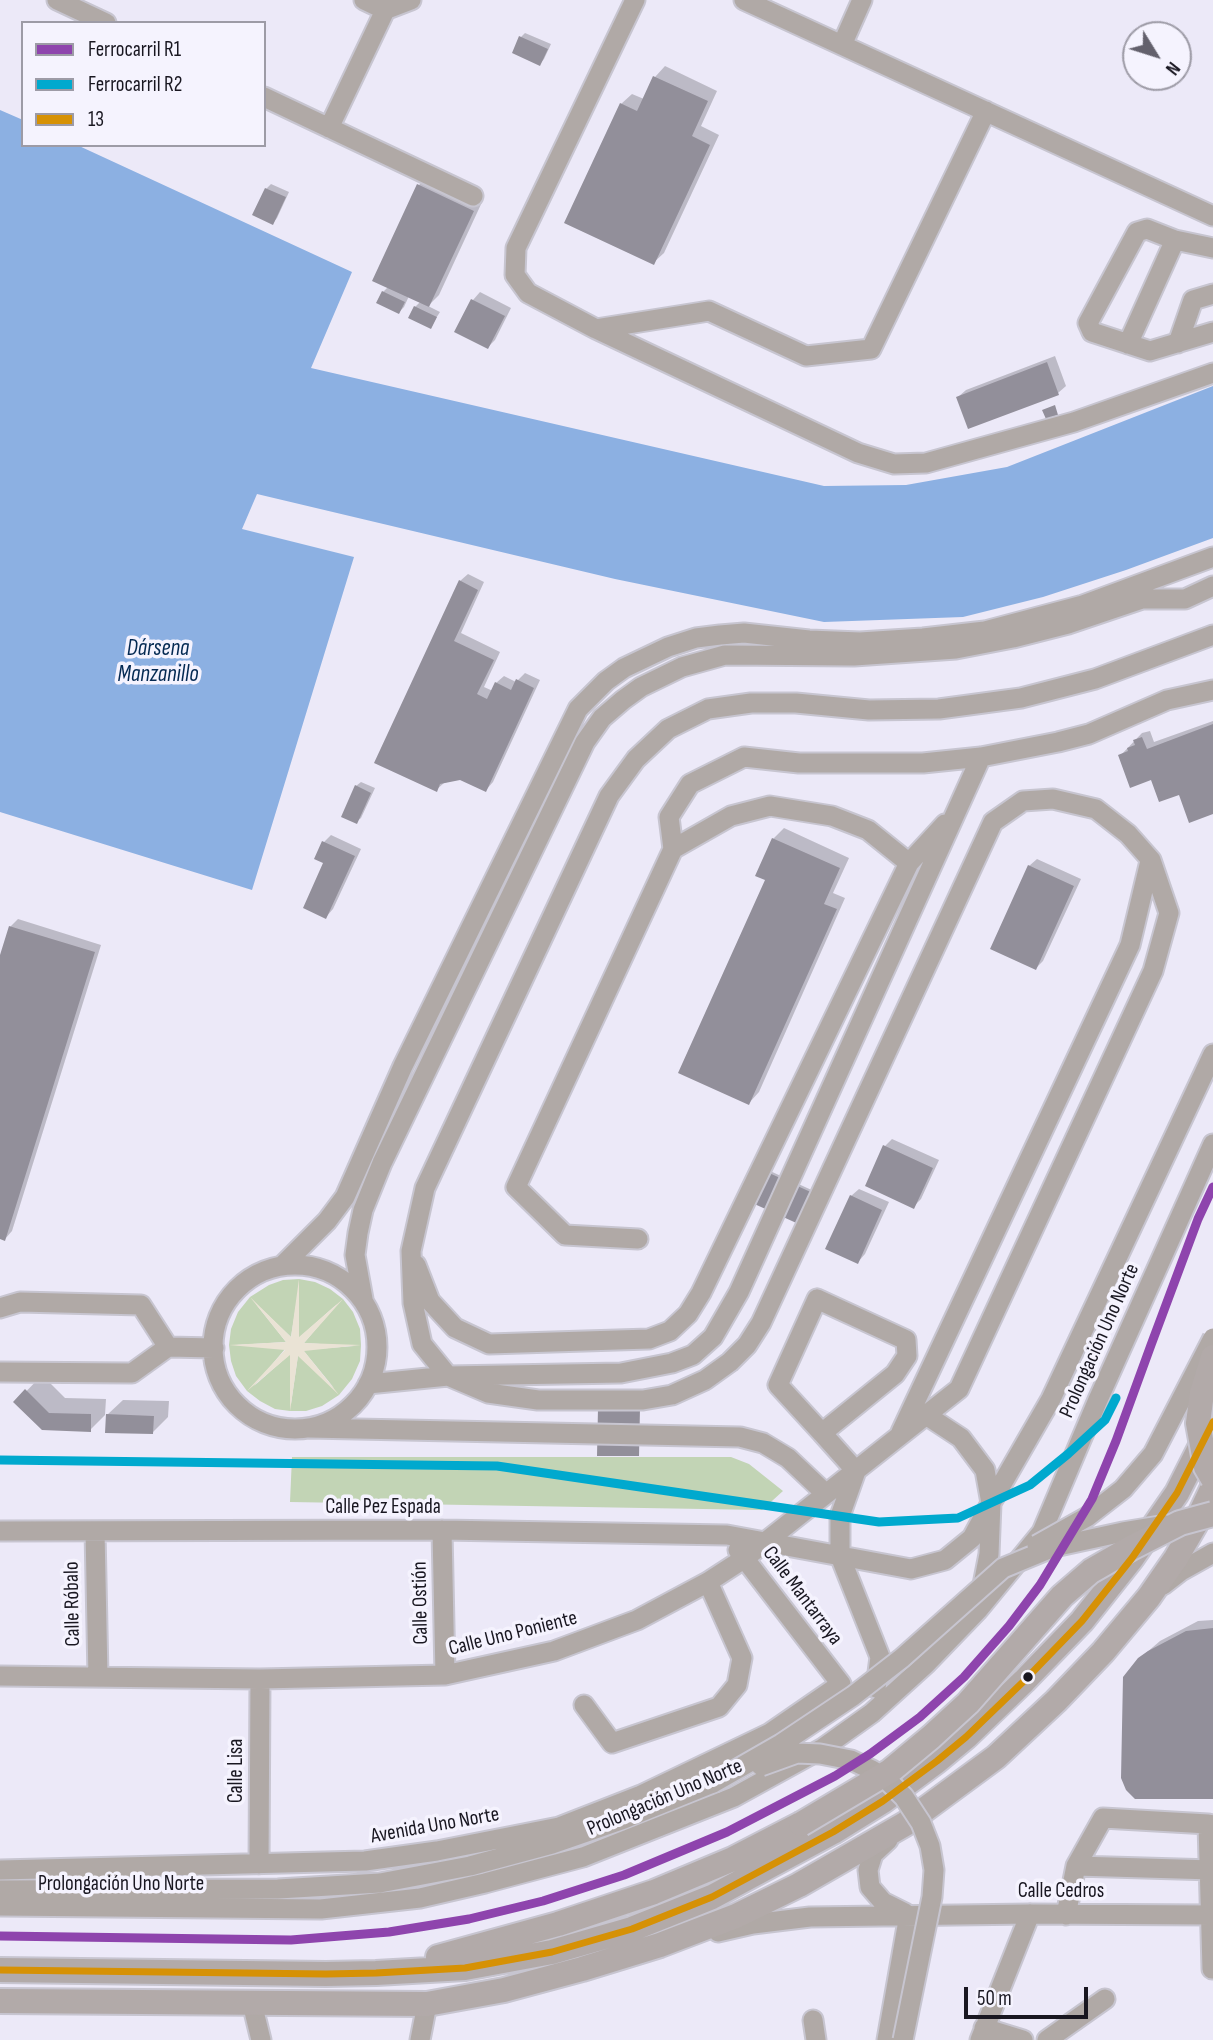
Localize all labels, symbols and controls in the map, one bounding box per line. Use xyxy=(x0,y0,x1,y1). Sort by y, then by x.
legend xyxy=(21,21,266,147)
north arrow xyxy=(1122,21,1192,91)
text: Ferrocarril R1 xyxy=(88,37,181,62)
text: N xyxy=(1160,57,1185,79)
text: Ferrocarril R2 xyxy=(88,72,182,97)
text: 13 xyxy=(88,107,104,132)
water label: Dársena Manzanillo xyxy=(117,635,199,689)
street label: Prolongación Uno Norte xyxy=(1055,1260,1145,1422)
street label: Calle Pez Espada xyxy=(325,1495,441,1521)
street label: Calle Mantarraya xyxy=(757,1542,847,1650)
street label: Calle Róbalo xyxy=(60,1561,86,1647)
street label: Calle Ostión xyxy=(408,1561,434,1645)
street label: Calle Uno Poniente xyxy=(446,1606,580,1662)
unlabelled marker xyxy=(1021,1670,1035,1684)
street label: Calle Lisa xyxy=(224,1739,250,1803)
street label: Prolongación Uno Norte xyxy=(584,1754,746,1842)
street label: Avenida Uno Norte xyxy=(369,1802,501,1850)
street label: Prolongación Uno Norte xyxy=(38,1872,204,1898)
street label: Calle Cedros xyxy=(1018,1879,1104,1905)
scale bar xyxy=(968,1974,1092,2018)
text: 50 m xyxy=(977,1986,1012,2011)

